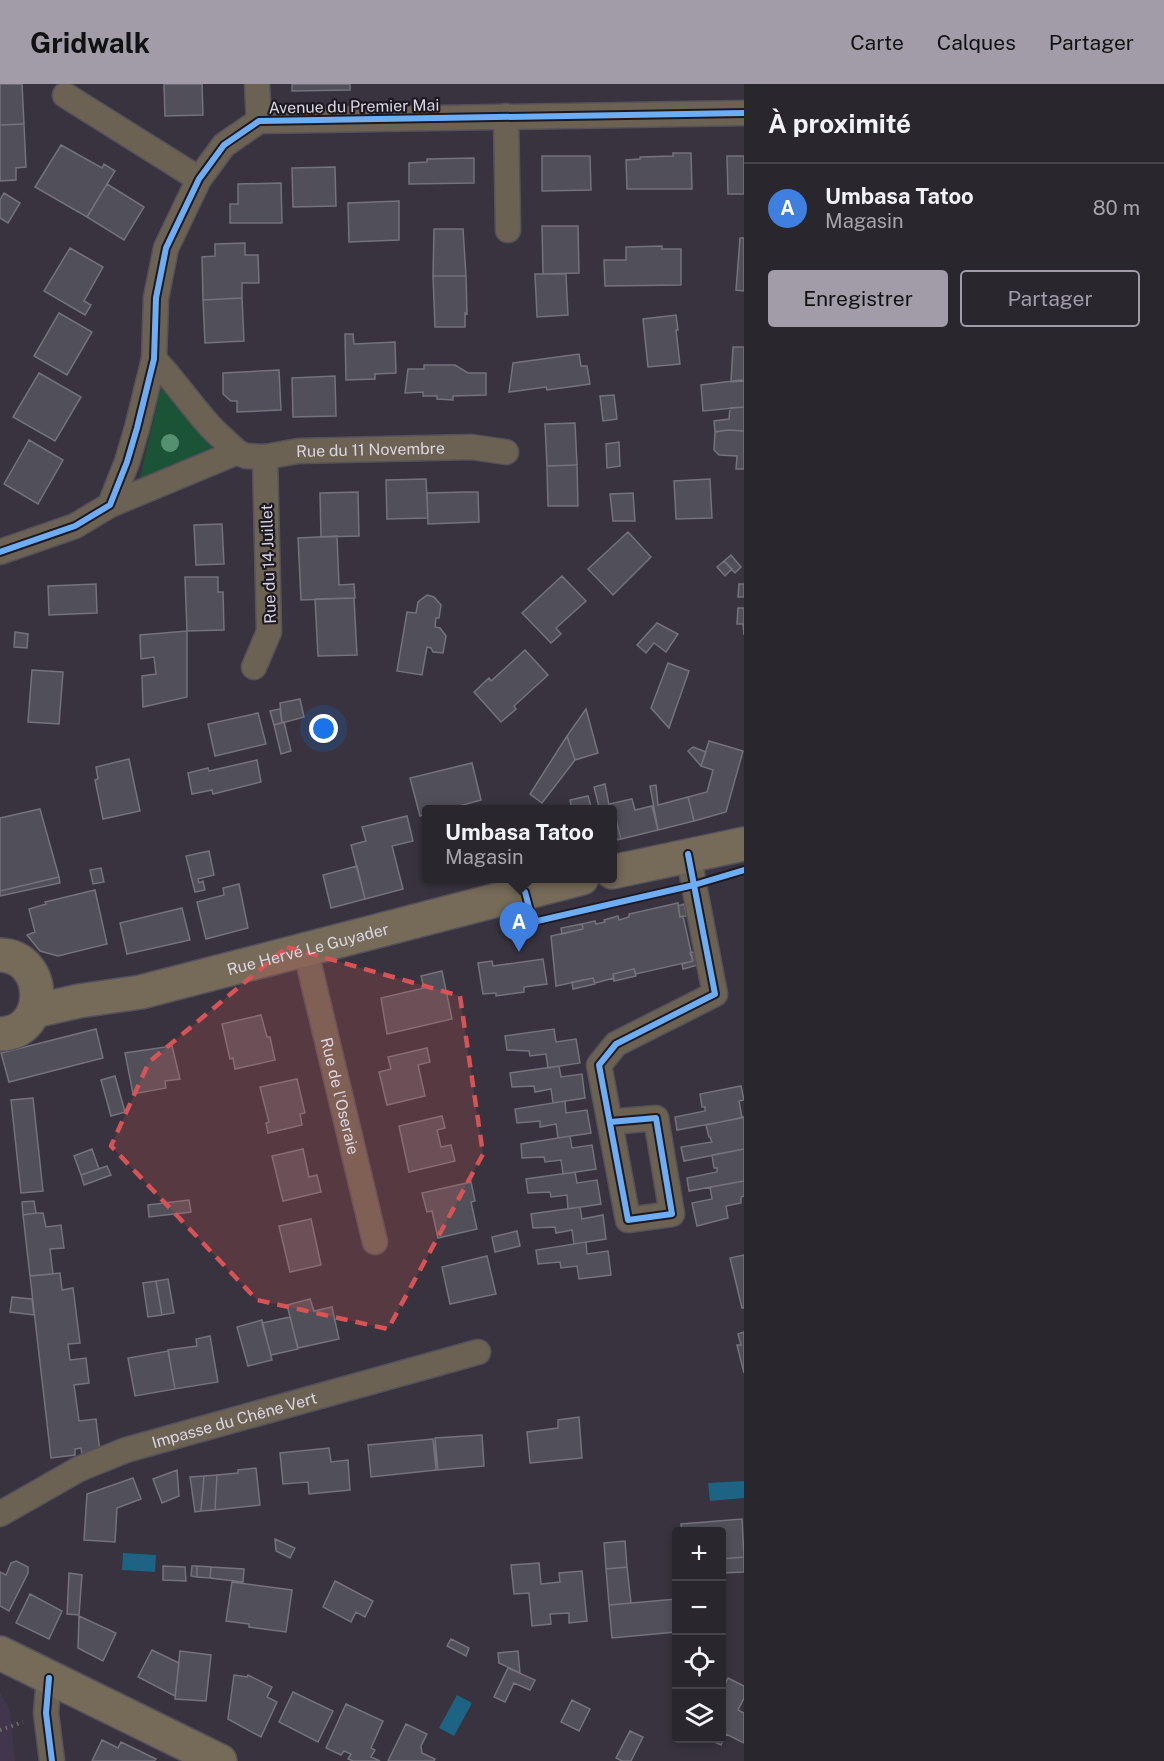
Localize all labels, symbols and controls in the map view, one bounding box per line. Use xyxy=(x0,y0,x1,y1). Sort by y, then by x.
text: Gridwalk xyxy=(30,26,150,59)
text: Carte xyxy=(850,30,904,55)
text: Calques xyxy=(937,30,1016,55)
text: Partager xyxy=(1049,30,1134,55)
street label: Avenue du Premier Mai xyxy=(269,96,439,117)
text: À proximité xyxy=(768,108,911,139)
text: Umbasa Tatoo xyxy=(825,183,974,209)
text: A xyxy=(780,196,795,220)
text: 80 m xyxy=(1093,196,1140,220)
text: Magasin xyxy=(825,209,904,233)
button: Enregistrer xyxy=(768,270,948,327)
button: Partager xyxy=(960,270,1140,327)
street label: Rue du 11 Novembre xyxy=(296,439,445,461)
street label: Rue du 14 Juillet xyxy=(257,504,280,624)
your location xyxy=(309,714,338,743)
popup xyxy=(422,805,617,883)
text: Umbasa Tatoo xyxy=(445,819,594,845)
text: Magasin xyxy=(445,845,524,869)
pin: A xyxy=(500,902,538,952)
street label: Rue Hervé Le Guyader xyxy=(225,919,391,979)
street label: Rue de l'Oseraie xyxy=(317,1035,363,1157)
street label: Impasse du Chêne Vert xyxy=(150,1388,319,1452)
map controls xyxy=(672,1527,726,1743)
button: + xyxy=(672,1527,726,1581)
button: − xyxy=(672,1581,726,1635)
button: locate xyxy=(672,1635,726,1689)
button: layers xyxy=(672,1689,726,1743)

